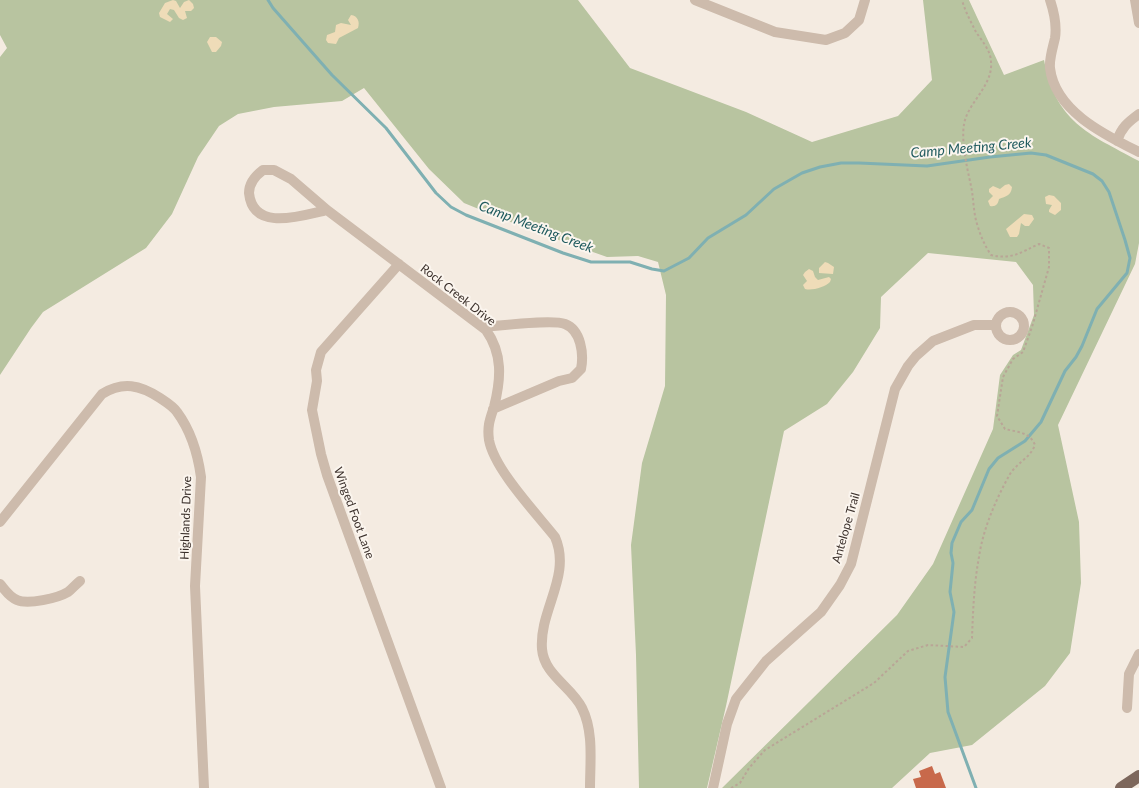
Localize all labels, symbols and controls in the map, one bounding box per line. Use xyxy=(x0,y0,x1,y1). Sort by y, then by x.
water label: Camp Meeting Creek xyxy=(910,134,1032,162)
water label: Camp Meeting Creek xyxy=(476,197,596,257)
street label: Rock Creek Drive xyxy=(418,261,498,329)
street label: Winged Foot Lane xyxy=(331,465,377,561)
street label: Highlands Drive xyxy=(177,476,195,560)
street label: Antelope Trail xyxy=(829,491,863,565)

